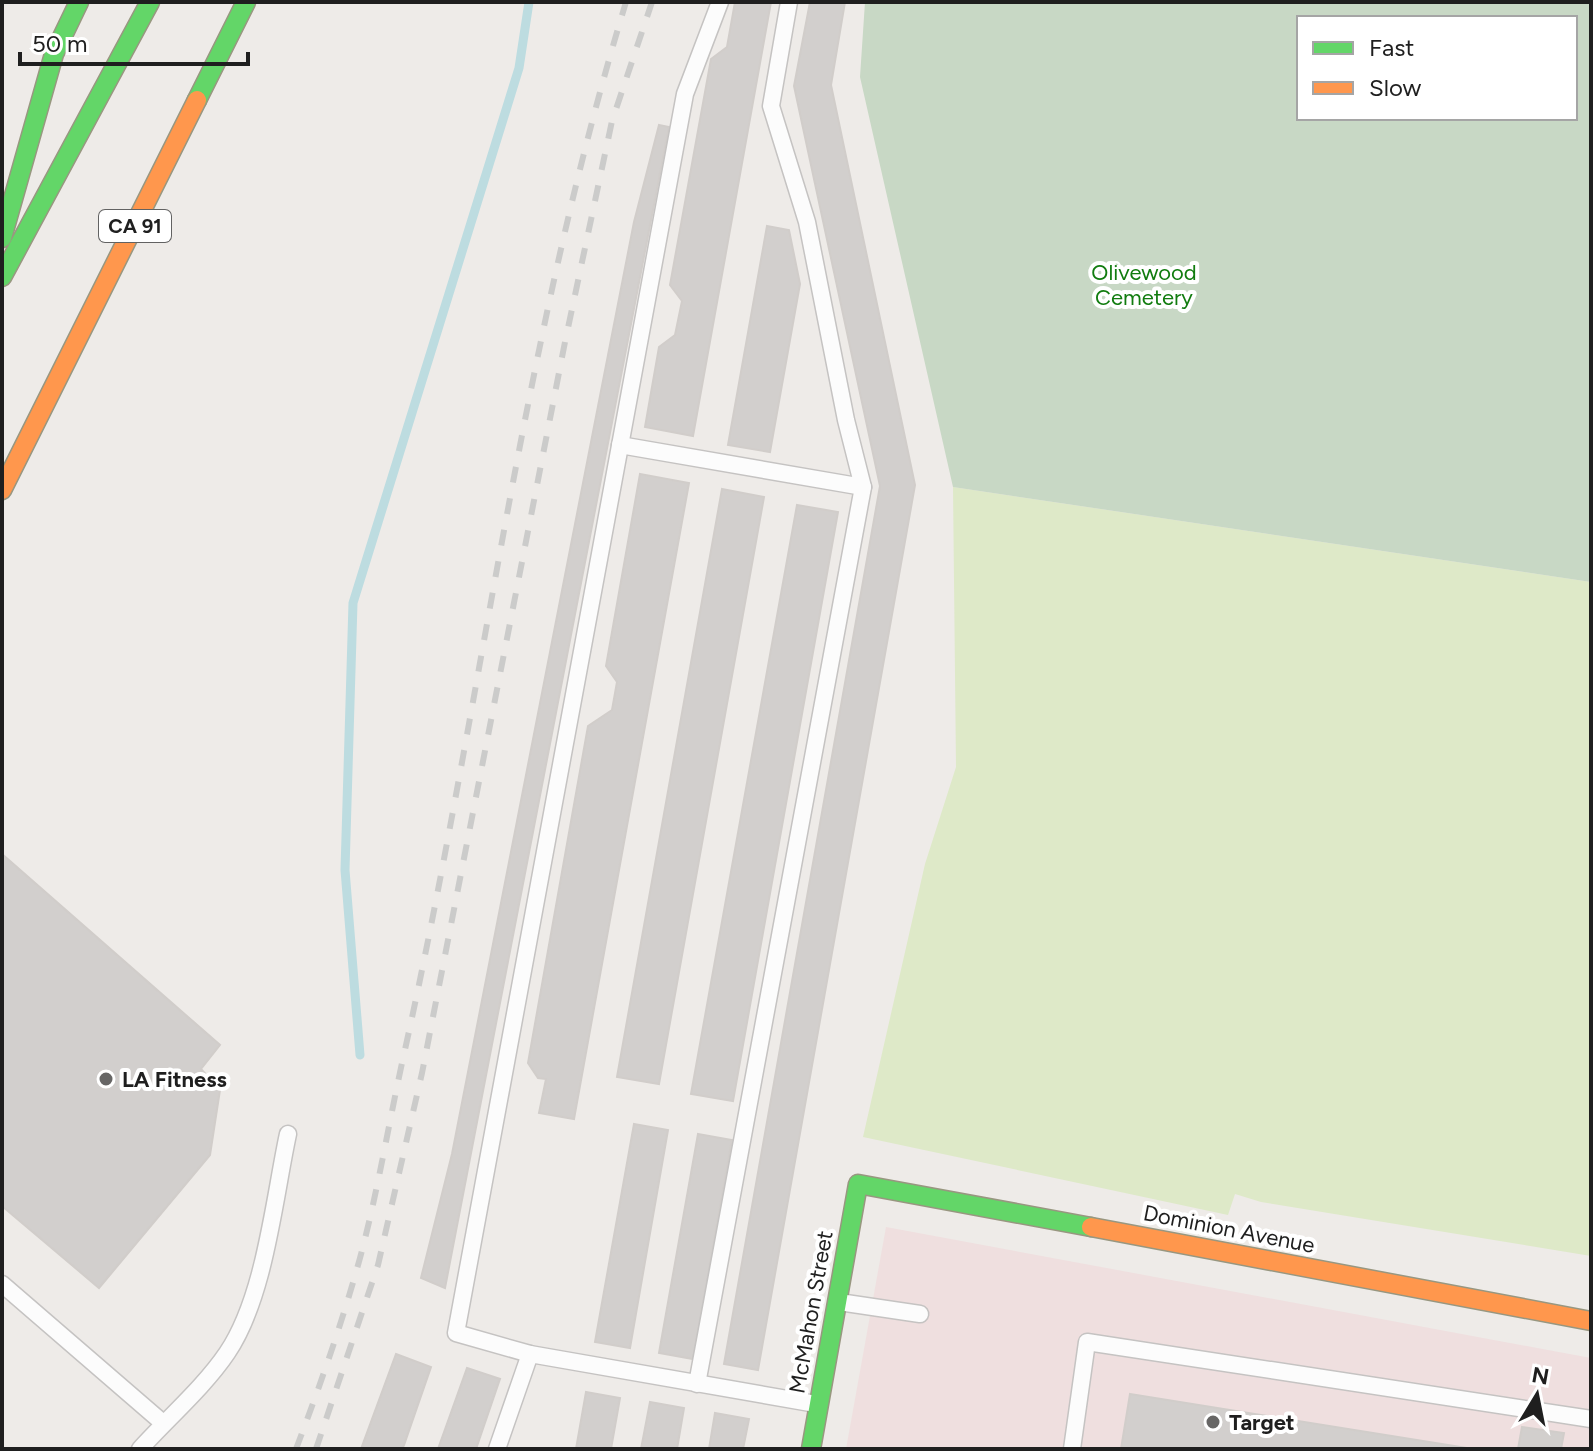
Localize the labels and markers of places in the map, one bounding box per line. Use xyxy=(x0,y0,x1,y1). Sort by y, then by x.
place label: LA Fitness xyxy=(122,1066,227,1093)
marker: LA Fitness xyxy=(97,1070,115,1088)
place label: Target xyxy=(1229,1409,1295,1436)
marker: Target xyxy=(1204,1413,1222,1431)

